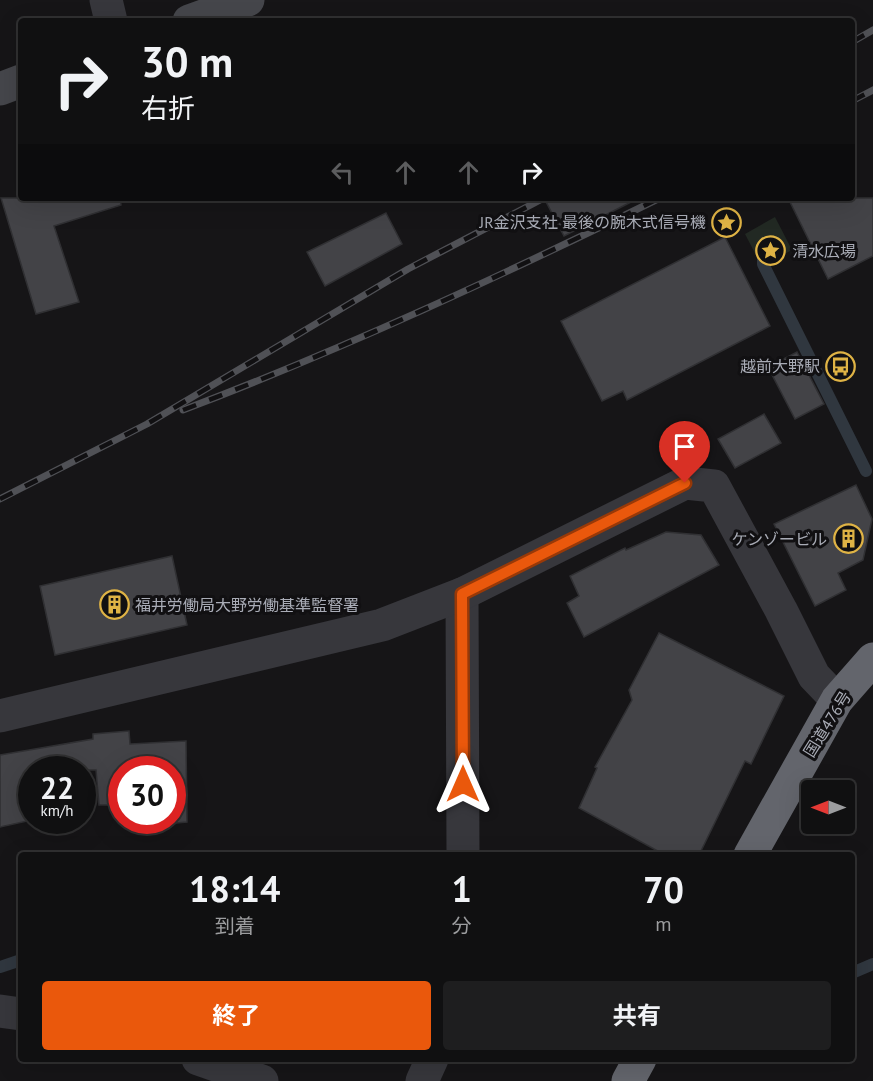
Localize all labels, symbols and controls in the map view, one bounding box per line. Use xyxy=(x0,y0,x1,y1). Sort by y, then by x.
text: 30 m xyxy=(141,34,233,89)
icon: right xyxy=(42,42,120,120)
text: 右折 xyxy=(141,91,195,125)
icon: left xyxy=(326,156,359,189)
icon: ahead xyxy=(389,156,422,189)
icon: ahead xyxy=(452,156,485,189)
icon: right xyxy=(515,156,548,189)
place icon: JR金沢支社 最後の腕木式信号機 xyxy=(711,206,743,238)
place label: JR金沢支社 最後の腕木式信号機 xyxy=(479,212,706,232)
place icon: 清水広場 xyxy=(755,235,787,267)
place label: 清水広場 xyxy=(792,241,856,261)
bus stop icon: 越前大野駅 xyxy=(825,350,857,382)
place label: 越前大野駅 xyxy=(740,356,820,376)
pin xyxy=(659,421,710,483)
icon: arrive xyxy=(668,430,701,463)
building icon: ケンゾービル xyxy=(832,523,864,555)
place label: ケンゾービル xyxy=(731,529,827,549)
building icon: 福井労働局大野労働基準監督署 xyxy=(98,589,130,621)
place label: 福井労働局大野労働基準監督署 xyxy=(135,595,359,615)
street label: 国道476号 xyxy=(799,687,855,761)
position arrow xyxy=(431,752,495,816)
speed limit sign: 30 xyxy=(108,756,186,834)
text: 22 xyxy=(40,768,74,807)
north arrow xyxy=(801,780,855,834)
map controls xyxy=(801,780,855,834)
text: km/h xyxy=(41,801,73,820)
text: 18:14 xyxy=(189,865,280,912)
text: 1 xyxy=(452,865,472,912)
text: 70 xyxy=(643,866,684,913)
text: m xyxy=(655,911,672,937)
text: 到着 xyxy=(215,913,255,939)
text: 分 xyxy=(452,913,472,939)
button: 終了 xyxy=(42,981,431,1050)
button: 共有 xyxy=(443,981,831,1050)

